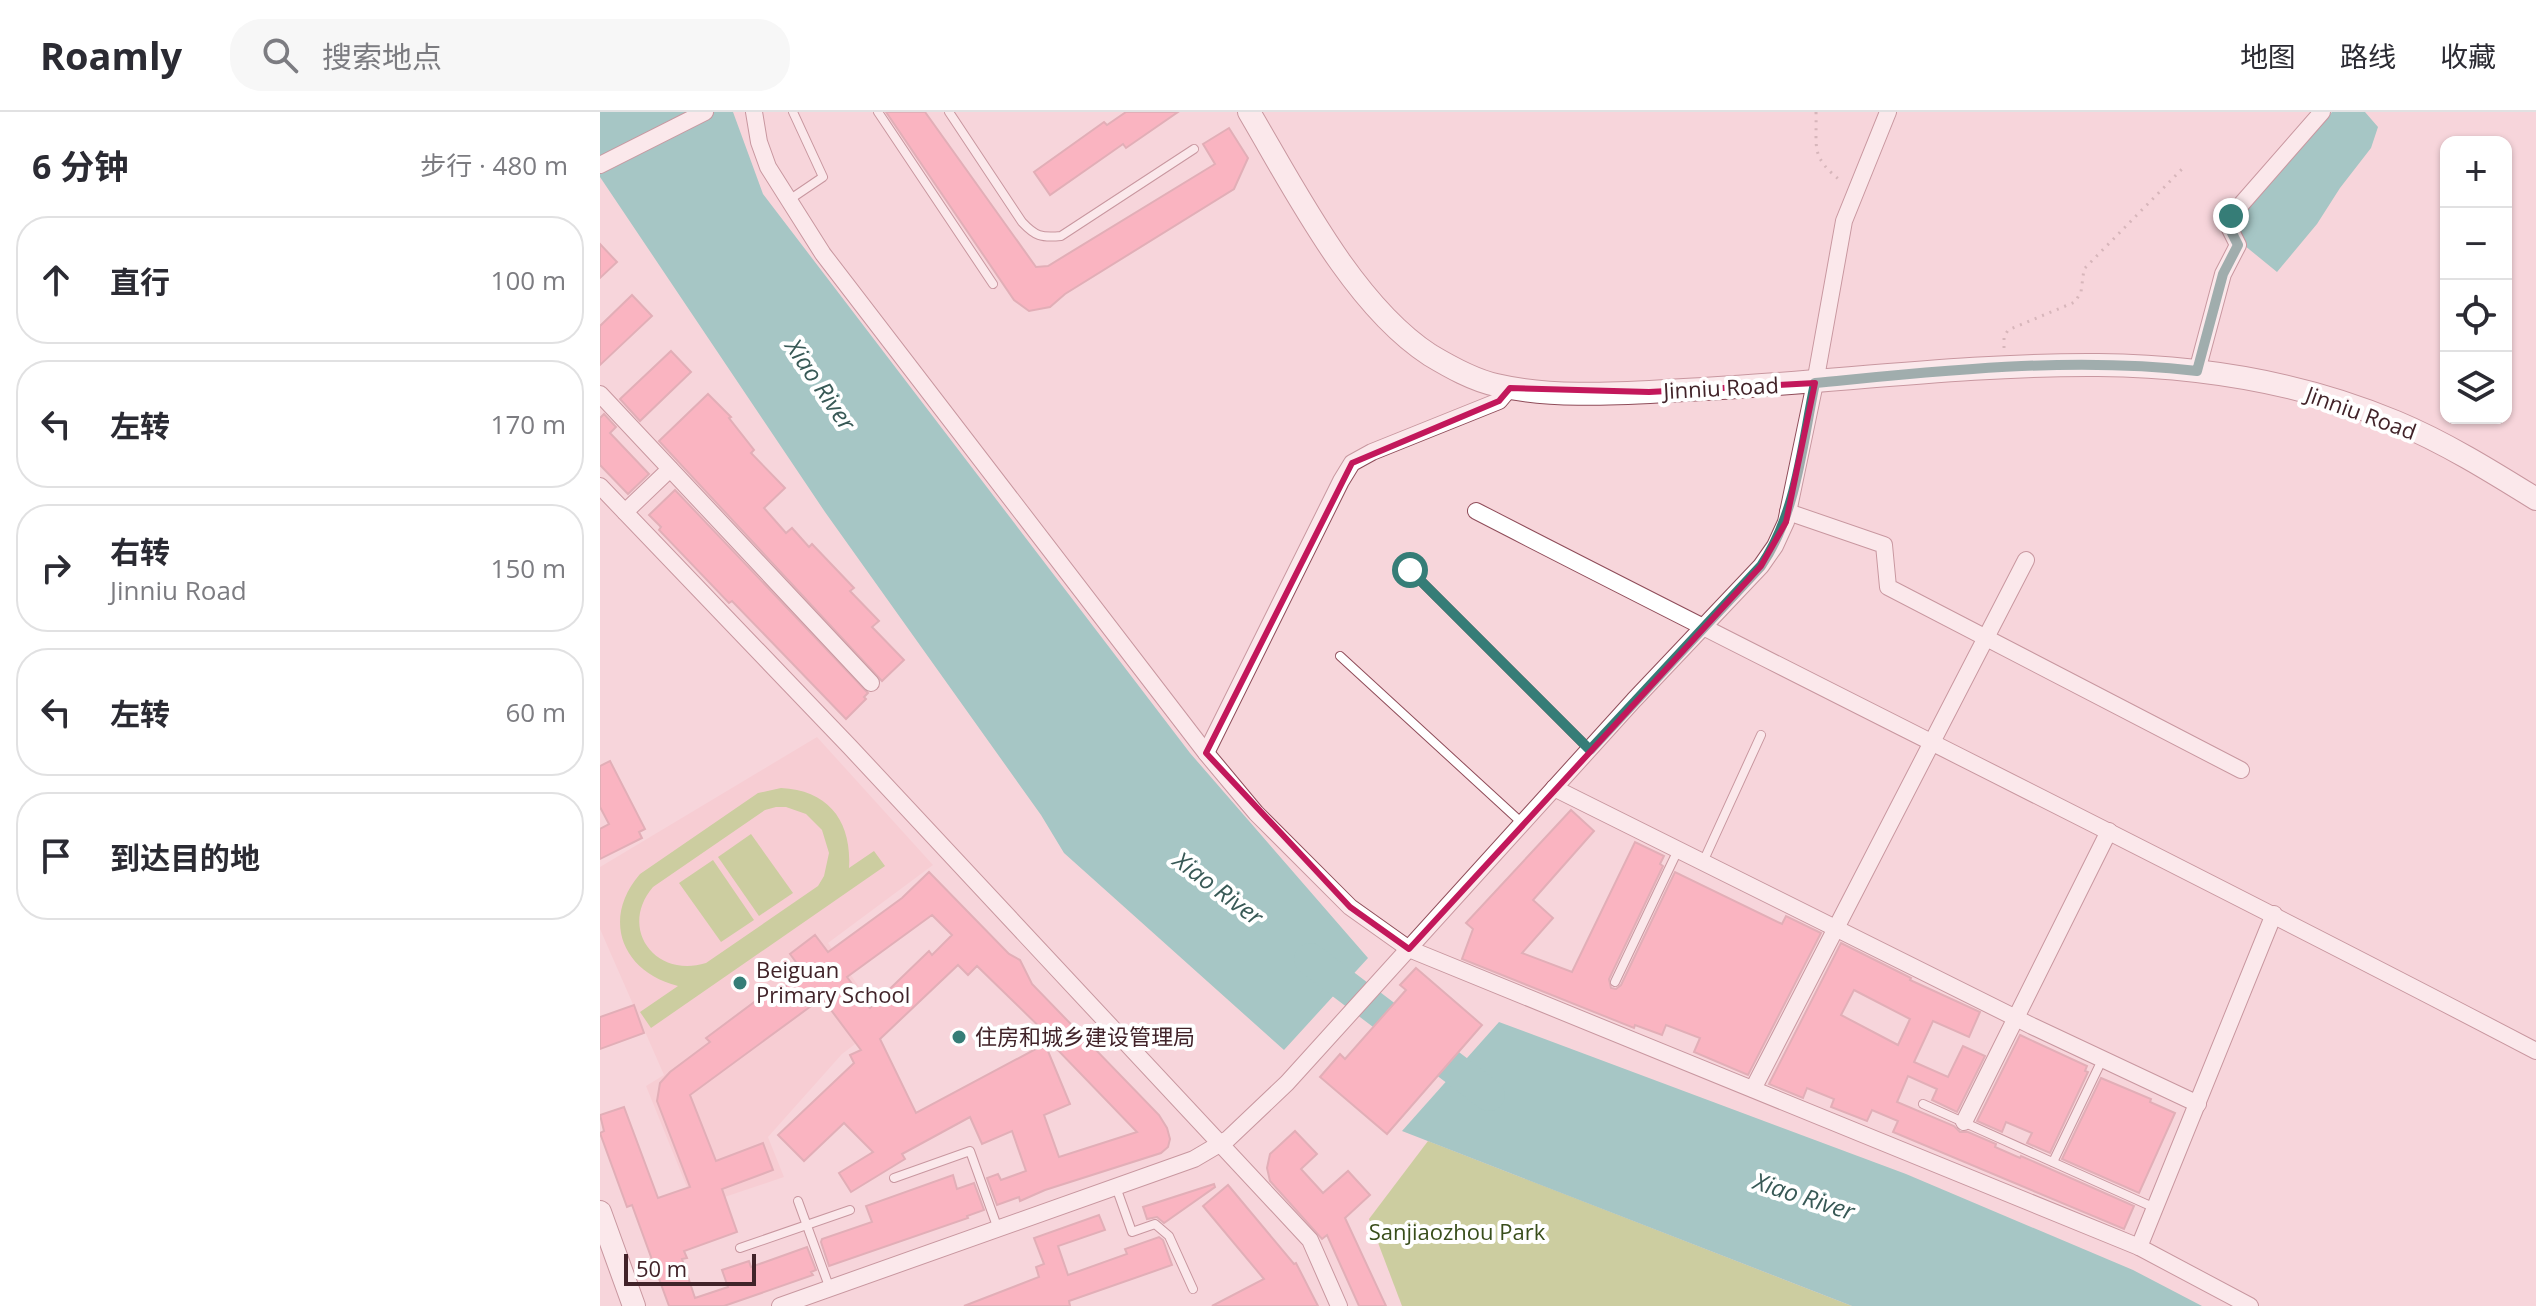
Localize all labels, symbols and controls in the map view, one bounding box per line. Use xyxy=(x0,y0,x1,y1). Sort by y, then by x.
search box xyxy=(230,19,790,91)
text: Roamly xyxy=(40,29,182,81)
icon: search xyxy=(258,33,302,77)
text: 搜索地点 xyxy=(322,36,442,77)
text: 地图 xyxy=(2240,37,2296,75)
text: 路线 xyxy=(2340,37,2396,75)
text: 收藏 xyxy=(2440,37,2496,75)
map controls xyxy=(2440,136,2512,424)
button: + xyxy=(2440,136,2512,208)
text: 6 分钟 xyxy=(32,143,128,189)
text: 步行 · 480 m xyxy=(420,147,568,183)
route end xyxy=(2213,198,2249,234)
button: − xyxy=(2440,208,2512,280)
icon: ahead xyxy=(34,258,78,302)
text: 直行 xyxy=(110,261,170,302)
text: 100 m xyxy=(491,262,566,298)
button: locate xyxy=(2440,280,2512,352)
water label: Xiao River xyxy=(777,330,865,438)
button: layers xyxy=(2440,352,2512,424)
street label: Jinniu Road xyxy=(1660,369,1780,405)
street label: Jinniu Road xyxy=(2300,377,2421,446)
icon: left xyxy=(34,402,78,446)
text: 左转 xyxy=(110,405,170,446)
text: 170 m xyxy=(491,406,566,442)
text: 右转 xyxy=(110,531,170,572)
icon: right xyxy=(34,546,78,590)
text: 150 m xyxy=(491,550,566,586)
route start xyxy=(1392,552,1428,588)
text: Jinniu Road xyxy=(110,572,247,608)
icon: left xyxy=(34,690,78,734)
text: 左转 xyxy=(110,693,170,734)
text: 60 m xyxy=(505,694,566,730)
icon: arrive xyxy=(34,834,78,878)
text: 到达目的地 xyxy=(110,837,260,878)
water label: Xiao River xyxy=(1166,842,1272,933)
place label: Beiguan Primary School xyxy=(756,954,910,1009)
marker: Beiguan Primary School xyxy=(731,974,749,992)
place label: 住房和城乡建设管理局 xyxy=(975,1021,1195,1051)
marker: 住房和城乡建设管理局 xyxy=(950,1028,968,1046)
water label: Xiao River xyxy=(1748,1163,1861,1228)
park label: Sanjiaozhou Park xyxy=(1369,1216,1546,1246)
scale bar xyxy=(624,1250,756,1286)
text: 50 m xyxy=(636,1253,687,1283)

